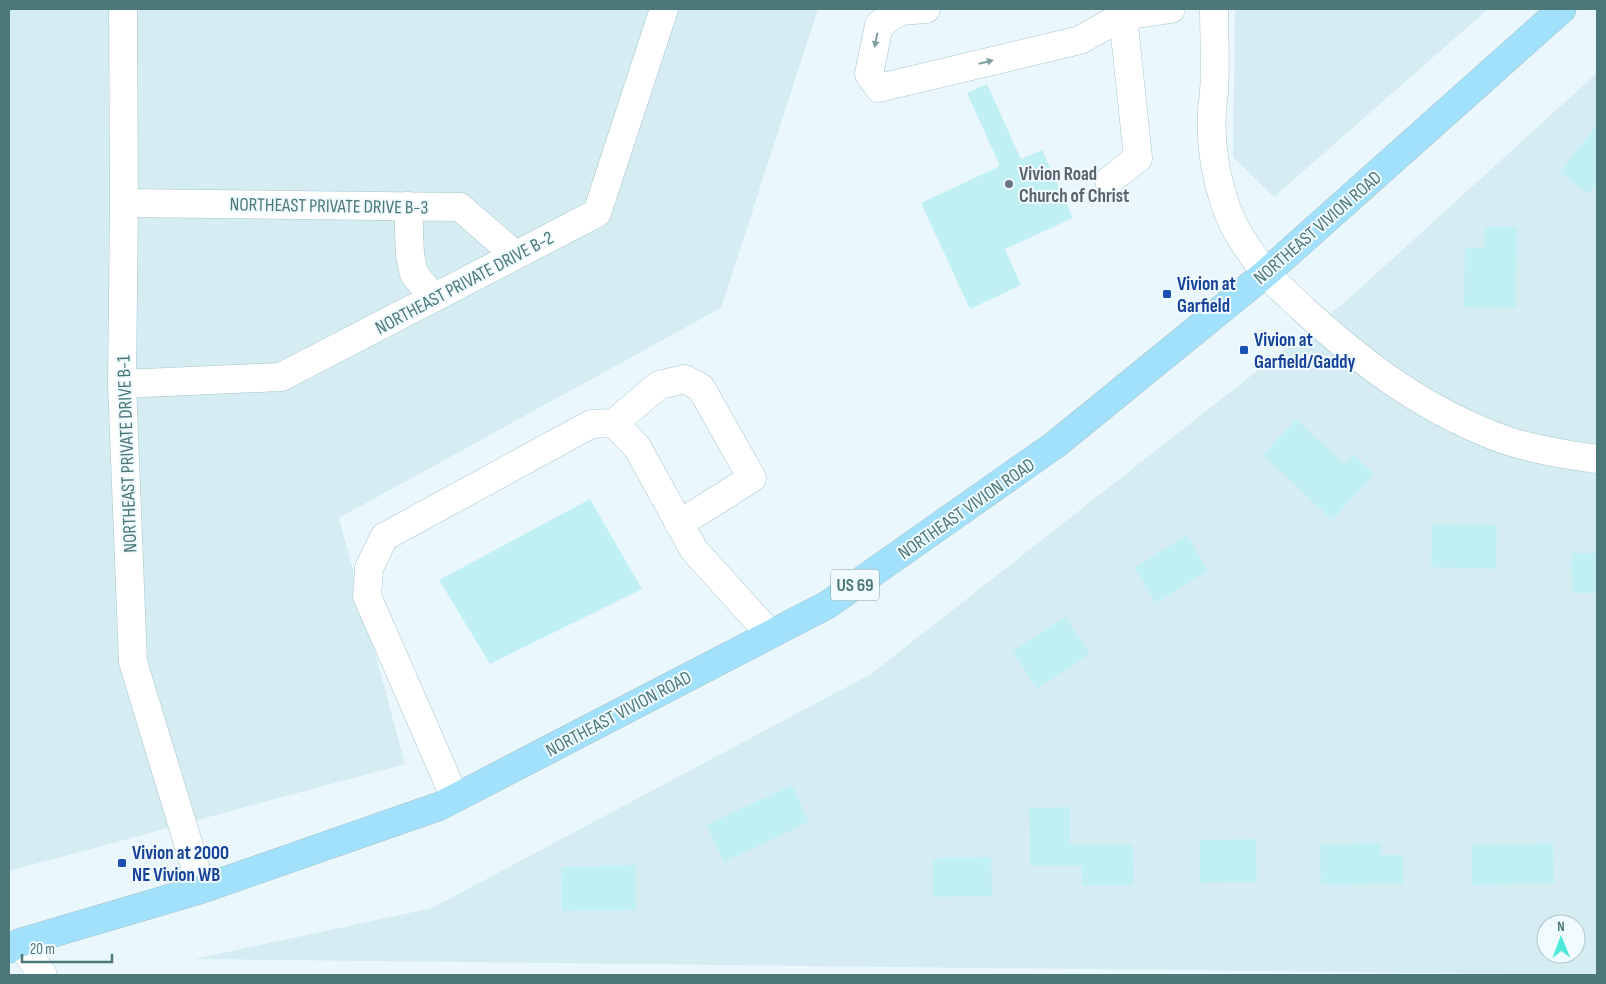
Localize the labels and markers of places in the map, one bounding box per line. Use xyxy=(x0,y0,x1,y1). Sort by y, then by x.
place label: Vivion Road Church of Christ xyxy=(1019,163,1129,208)
marker: Vivion Road Church of Christ xyxy=(1003,178,1015,190)
place label: Vivion at Garfield xyxy=(1177,273,1236,318)
marker: Vivion at Garfield xyxy=(1161,288,1173,300)
place label: Vivion at Garfield/Gaddy xyxy=(1254,329,1356,374)
marker: Vivion at Garfield/Gaddy xyxy=(1238,344,1250,356)
place label: Vivion at 2000 NE Vivion WB xyxy=(132,842,229,887)
marker: Vivion at 2000 NE Vivion WB xyxy=(116,857,128,869)

